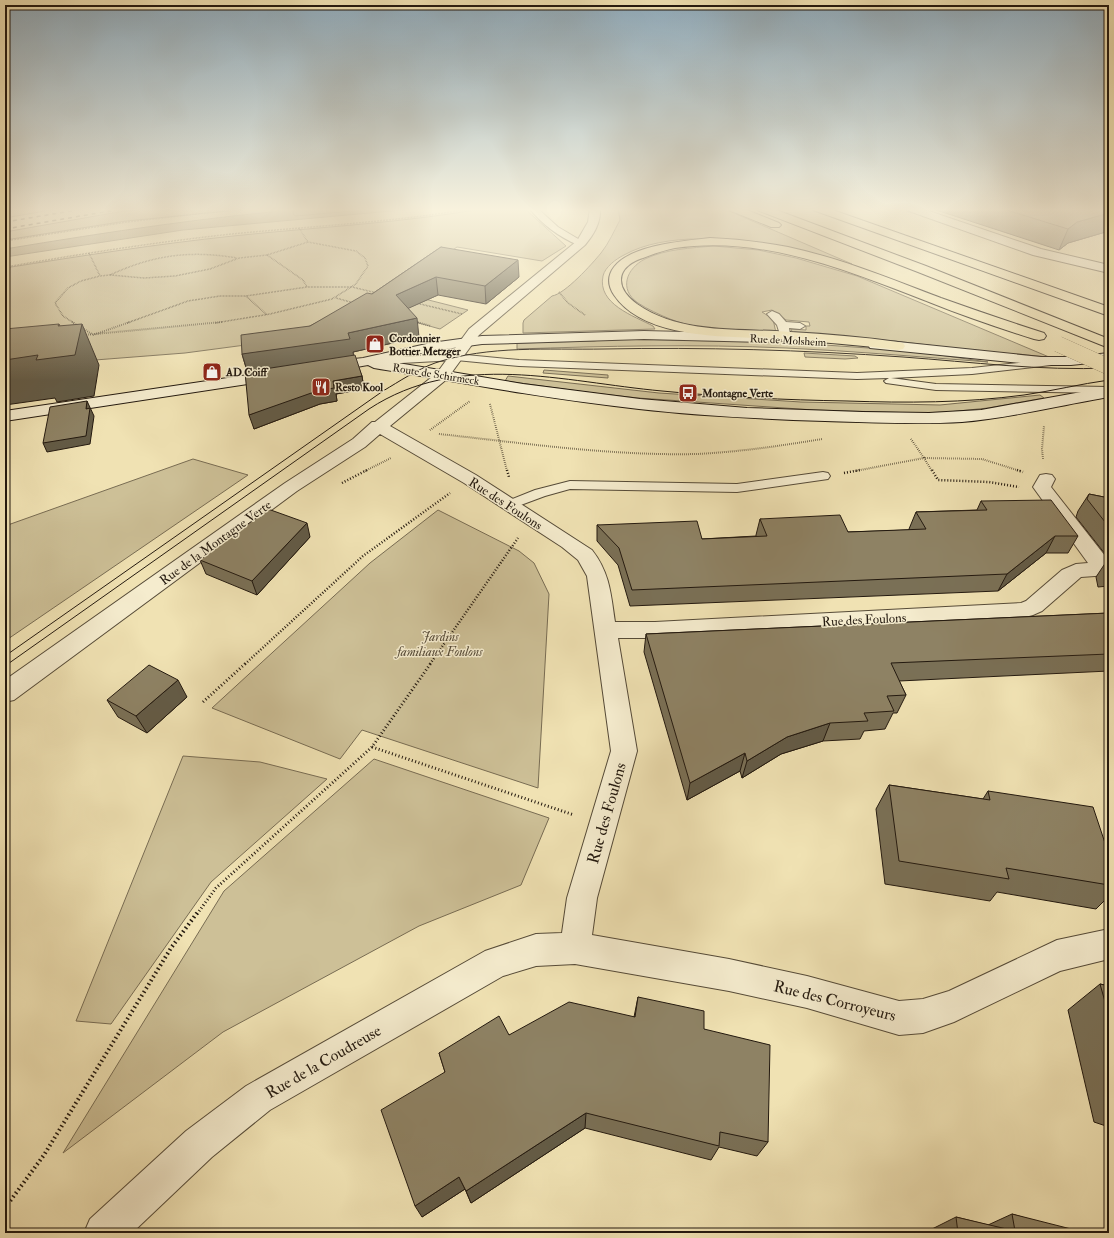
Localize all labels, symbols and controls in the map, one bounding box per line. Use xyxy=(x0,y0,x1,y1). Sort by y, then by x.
place label: Cordonnier Bottier Metzger xyxy=(389,332,461,359)
street label: Rue de Molsheim xyxy=(749,332,827,349)
shop icon: Cordonnier Bottier Metzger xyxy=(364,333,386,355)
shop icon: AD Coiff xyxy=(201,361,223,383)
street label: Route de Schirmeck xyxy=(392,361,481,388)
place label: AD Coiff xyxy=(225,366,270,379)
restaurant icon: Resto Kool xyxy=(310,376,332,398)
place label: Resto Kool xyxy=(335,381,383,394)
bus stop icon: Montagne Verte xyxy=(677,382,699,404)
place label: Montagne Verte xyxy=(701,387,774,401)
street label: Rue des Foulons xyxy=(466,474,546,534)
street label: Rue de la Montagne Verte xyxy=(157,497,275,589)
street label: Rue des Foulons xyxy=(821,610,907,630)
park label: Jardins familiaux Foulons xyxy=(394,629,483,660)
street label: Rue des Foulons xyxy=(583,760,631,866)
street label: Rue des Corroyeurs xyxy=(772,976,898,1026)
street label: Rue de la Coudreuse xyxy=(262,1020,385,1103)

